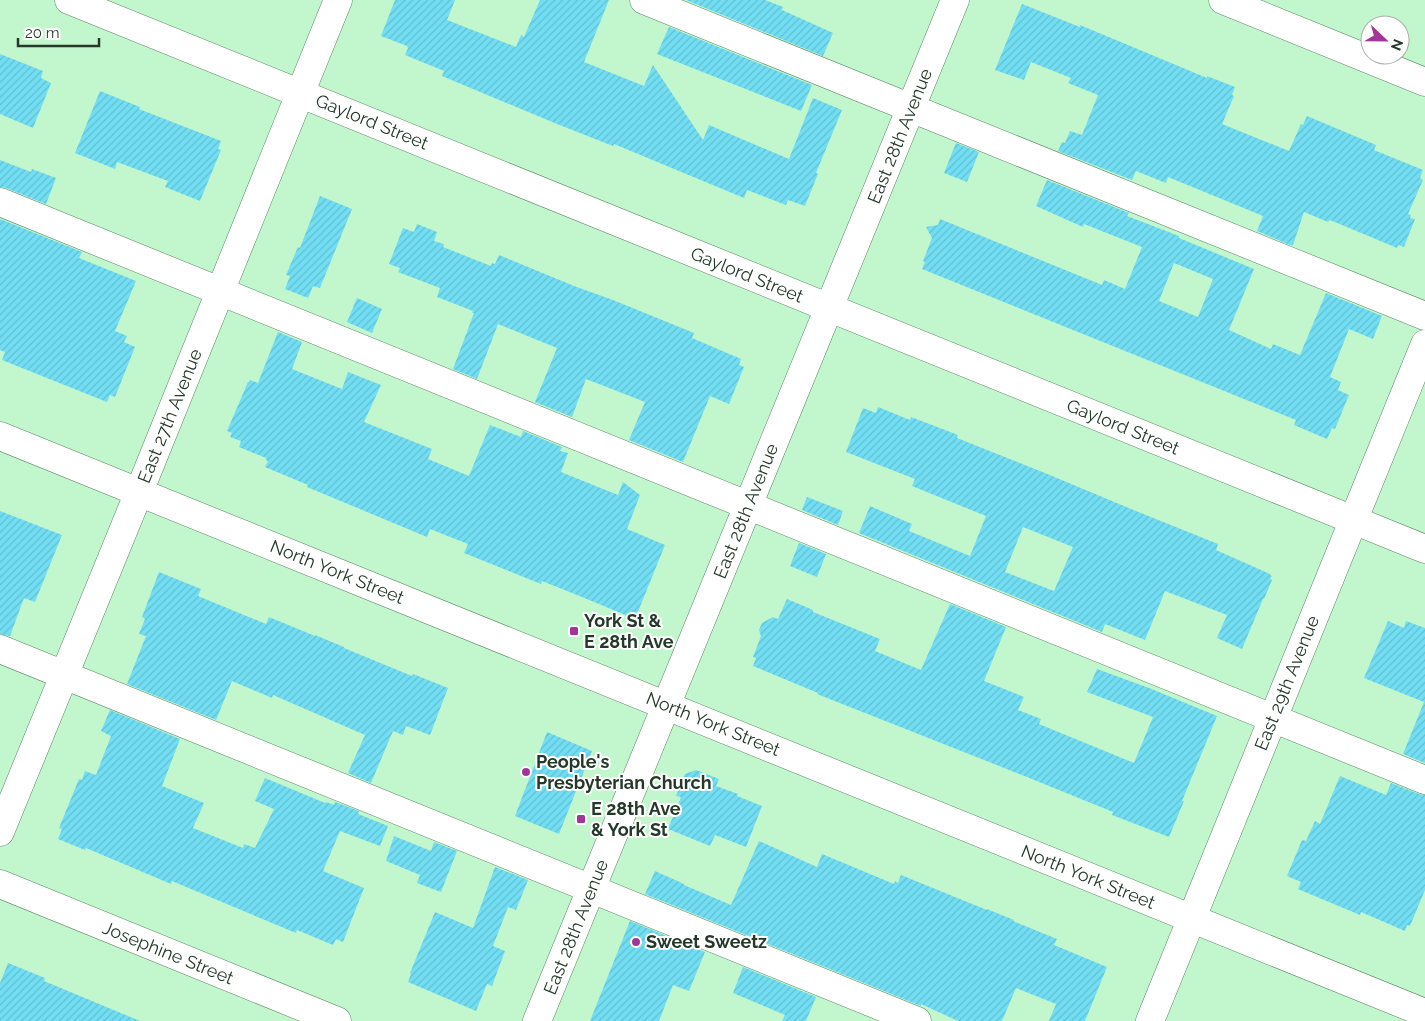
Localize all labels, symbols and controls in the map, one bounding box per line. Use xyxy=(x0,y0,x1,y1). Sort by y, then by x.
scale bar xyxy=(18,15,99,47)
north arrow xyxy=(1360,15,1410,65)
text: 20 m xyxy=(25,24,60,42)
text: N xyxy=(1388,37,1406,53)
street label: East 28th Avenue xyxy=(863,65,936,206)
street label: Gaylord Street xyxy=(313,89,432,154)
street label: Gaylord Street xyxy=(688,242,807,307)
street label: East 27th Avenue xyxy=(133,345,206,486)
street label: Gaylord Street xyxy=(1064,394,1183,459)
street label: East 28th Avenue xyxy=(709,440,782,581)
street label: North York Street xyxy=(267,535,407,608)
place label: York St & E 28th Ave xyxy=(584,610,674,652)
street label: East 29th Avenue xyxy=(1250,612,1323,753)
marker: York St & E 28th Ave xyxy=(568,625,580,637)
street label: North York Street xyxy=(643,687,783,760)
place label: People's Presbyterian Church xyxy=(536,751,712,793)
marker: People's Presbyterian Church xyxy=(520,766,532,778)
place label: E 28th Ave & York St xyxy=(591,798,681,840)
marker: E 28th Ave & York St xyxy=(575,813,587,825)
street label: North York Street xyxy=(1018,840,1158,913)
street label: East 28th Avenue xyxy=(539,856,612,997)
street label: Josephine Street xyxy=(100,917,237,988)
place label: Sweet Sweetz xyxy=(646,931,767,952)
marker: Sweet Sweetz xyxy=(630,936,642,948)

